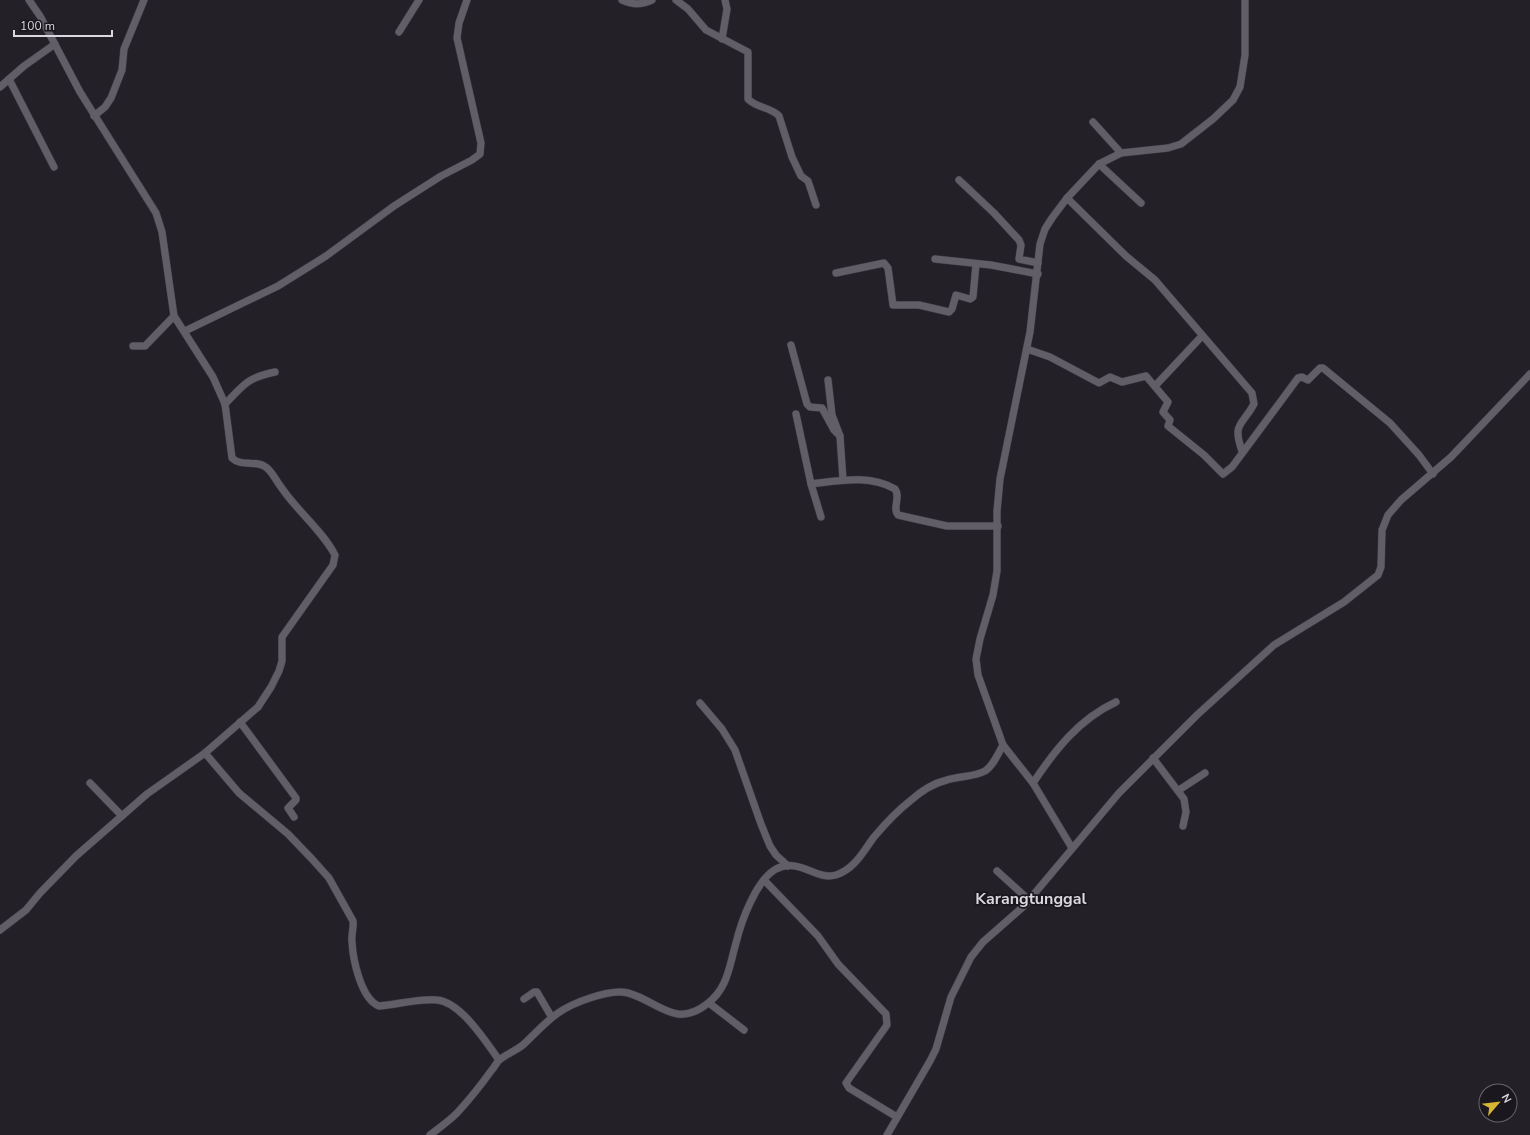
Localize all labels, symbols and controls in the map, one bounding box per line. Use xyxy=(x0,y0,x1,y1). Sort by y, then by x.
scale bar xyxy=(14,12,112,38)
text: 100 m xyxy=(20,18,55,34)
district label: Karangtunggal xyxy=(975,888,1087,910)
north arrow xyxy=(1478,1083,1518,1123)
text: N xyxy=(1498,1091,1515,1106)

